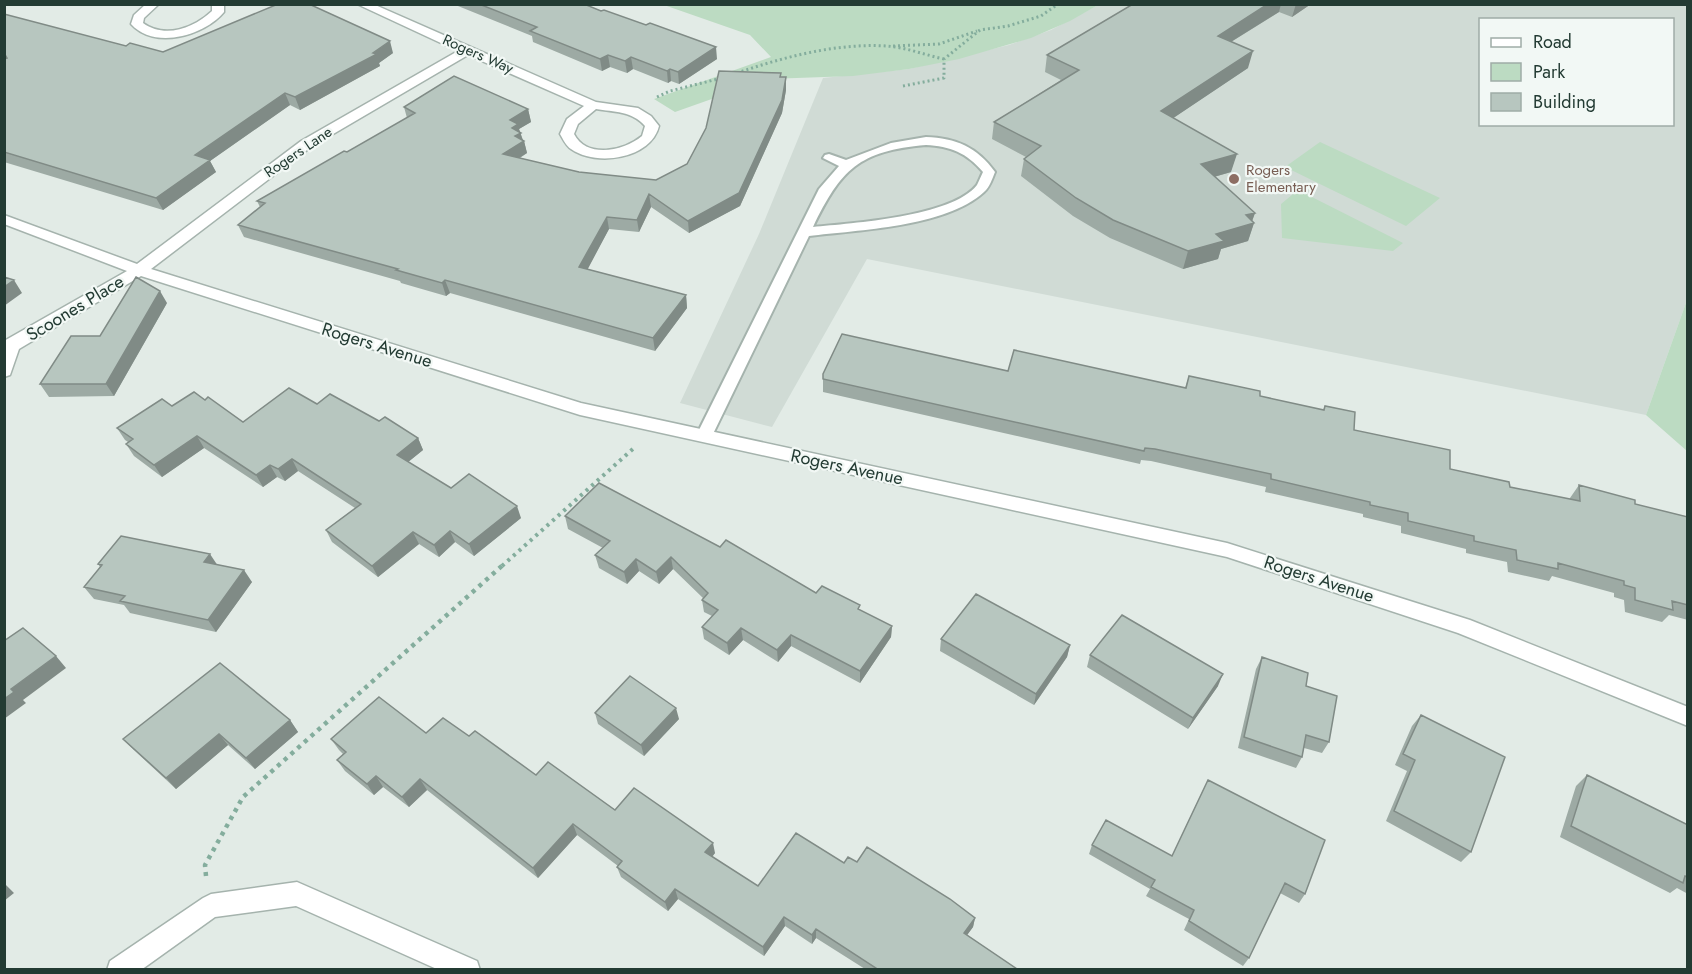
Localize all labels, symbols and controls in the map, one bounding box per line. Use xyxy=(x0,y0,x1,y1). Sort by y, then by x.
legend xyxy=(1479,18,1674,126)
street label: Rogers Way xyxy=(439,29,517,80)
text: Road xyxy=(1533,29,1572,55)
text: Park xyxy=(1533,59,1565,85)
text: Building xyxy=(1533,89,1596,115)
street label: Rogers Lane xyxy=(259,121,337,183)
place label: Rogers Elementary xyxy=(1246,159,1316,198)
marker: Rogers Elementary xyxy=(1227,172,1241,186)
street label: Scoones Place xyxy=(21,269,129,347)
street label: Rogers Avenue xyxy=(319,316,435,374)
street label: Rogers Avenue xyxy=(788,442,906,492)
street label: Rogers Avenue xyxy=(1261,549,1377,609)

